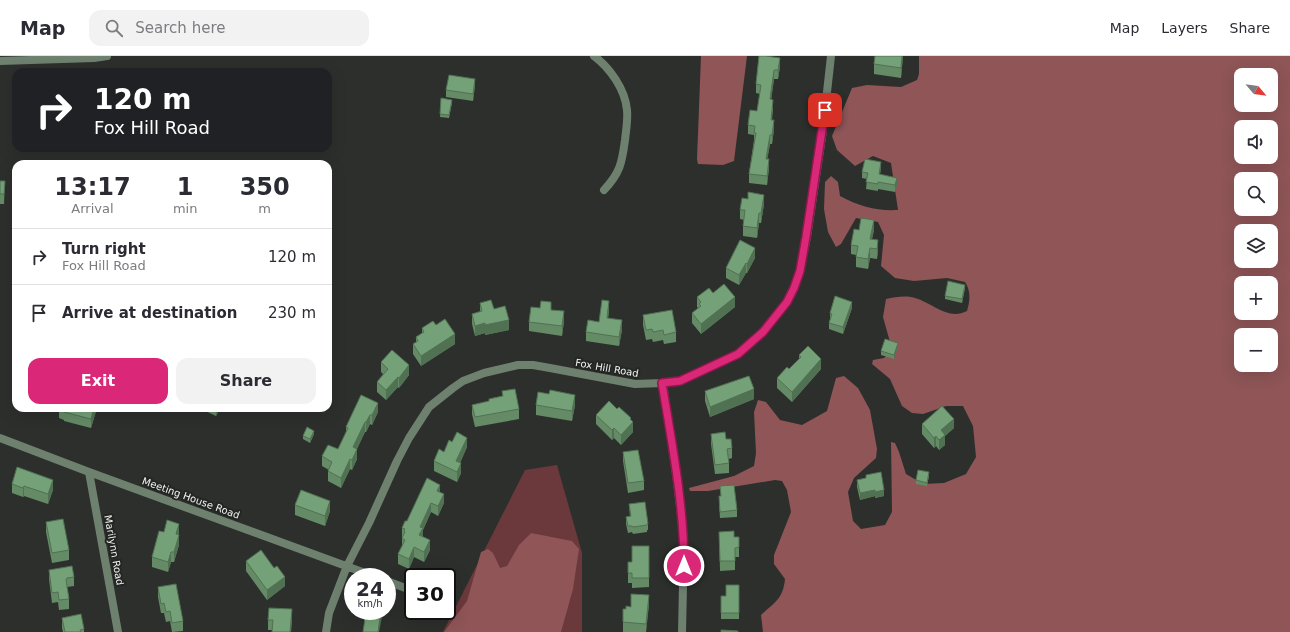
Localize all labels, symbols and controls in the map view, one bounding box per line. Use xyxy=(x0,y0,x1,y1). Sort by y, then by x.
search box xyxy=(89,10,369,46)
text: Map xyxy=(20,17,65,39)
icon: search xyxy=(103,17,125,39)
text: Search here xyxy=(135,19,225,37)
text: Map xyxy=(1110,20,1139,36)
text: Layers xyxy=(1161,20,1208,36)
text: Share xyxy=(1230,20,1270,36)
north arrow xyxy=(1234,68,1278,112)
map controls xyxy=(1234,68,1278,372)
text: 120 m xyxy=(94,83,191,116)
icon: right xyxy=(28,84,80,136)
pin xyxy=(808,93,842,127)
icon: arrive xyxy=(814,99,836,121)
text: Fox Hill Road xyxy=(94,117,210,138)
button: sound xyxy=(1234,120,1278,164)
button: search xyxy=(1234,172,1278,216)
text: 13:17 xyxy=(54,173,131,201)
text: 1 xyxy=(177,173,193,201)
text: 350 xyxy=(240,173,290,201)
text: Arrival xyxy=(71,201,114,216)
text: min xyxy=(173,201,197,216)
text: m xyxy=(258,201,271,216)
button: layers xyxy=(1234,224,1278,268)
text: Turn right xyxy=(62,240,146,258)
icon: right xyxy=(28,246,50,268)
text: 120 m xyxy=(268,248,316,266)
text: Fox Hill Road xyxy=(62,258,146,273)
button: + xyxy=(1234,276,1278,320)
icon: arrive xyxy=(28,302,50,324)
text: Arrive at destination xyxy=(62,304,237,322)
text: 230 m xyxy=(268,304,316,322)
button: − xyxy=(1234,328,1278,372)
street label: Fox Hill Road xyxy=(574,357,640,379)
button: Exit xyxy=(28,358,168,404)
button: Share xyxy=(176,358,316,404)
street label: Meeting House Road xyxy=(141,475,241,521)
street label: Marilynn Road xyxy=(102,514,126,586)
position arrow xyxy=(663,545,705,587)
speed limit sign: 30 xyxy=(404,568,456,620)
text: 24 xyxy=(356,577,384,601)
text: km/h xyxy=(357,598,383,609)

